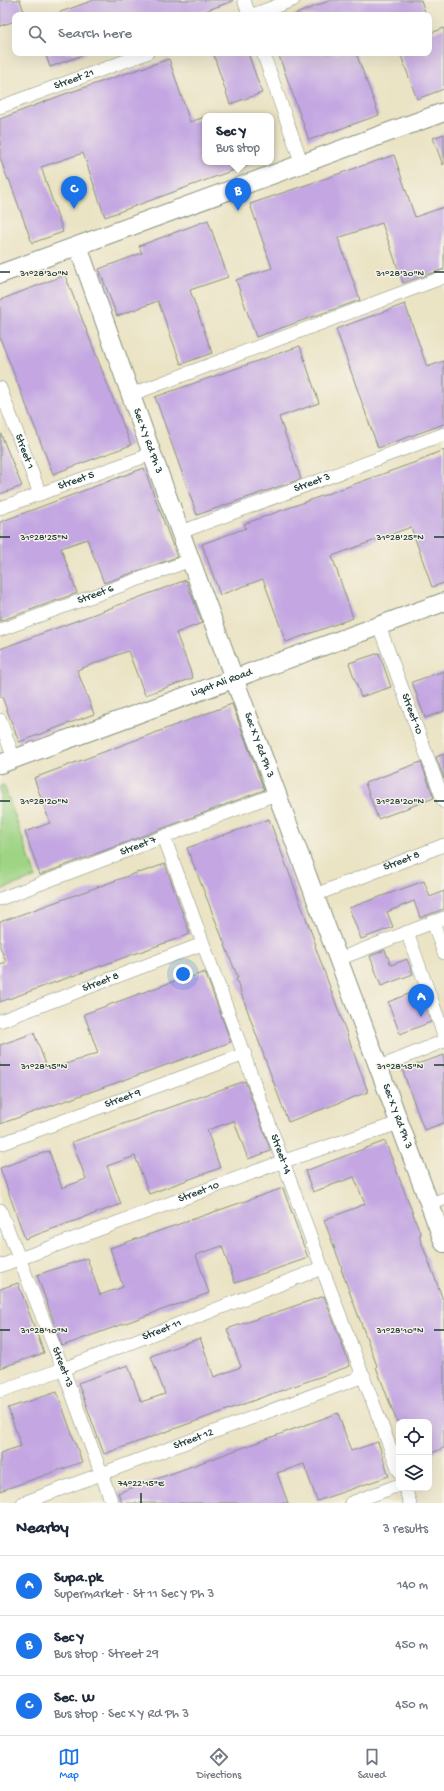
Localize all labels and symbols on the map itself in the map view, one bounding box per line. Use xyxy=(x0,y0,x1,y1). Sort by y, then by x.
street label: Street 21 xyxy=(52,67,96,93)
pin: C xyxy=(61,176,87,209)
pin: B xyxy=(225,178,251,211)
text: 31°28'30"N xyxy=(19,268,69,280)
text: 31°28'30"N xyxy=(375,268,425,280)
street label: Sec X Y Rd Ph 3 xyxy=(130,407,165,476)
street label: Street 1 xyxy=(12,432,36,471)
street label: Street 5 xyxy=(57,469,96,493)
street label: Street 3 xyxy=(292,471,332,495)
text: 31°28'25"N xyxy=(19,532,68,544)
text: 31°28'25"N xyxy=(375,532,424,544)
street label: Street 6 xyxy=(76,583,116,607)
street label: Liqat Ali Road xyxy=(189,666,255,700)
street label: Street 10 xyxy=(399,692,425,736)
street label: Sec X Y Rd Ph 3 xyxy=(241,711,276,780)
text: 31°28'20"N xyxy=(19,796,68,808)
text: 31°28'20"N xyxy=(375,796,424,808)
street label: Street 7 xyxy=(119,834,158,859)
street label: Street 8 xyxy=(382,849,422,874)
your location xyxy=(173,964,193,984)
street label: Street 8 xyxy=(81,970,121,995)
pin: A xyxy=(408,984,434,1017)
text: 31°28'15"N xyxy=(20,1061,68,1073)
text: 31°28'15"N xyxy=(376,1061,424,1073)
street label: Sec X Y Rd Ph 3 xyxy=(379,1082,415,1151)
street label: Street 9 xyxy=(103,1087,143,1111)
street label: Street 14 xyxy=(268,1133,293,1177)
street label: Street 10 xyxy=(177,1179,221,1206)
street label: Street 11 xyxy=(141,1317,183,1343)
text: 31°28'10"N xyxy=(19,1325,68,1337)
text: 31°28'10"N xyxy=(375,1325,424,1337)
street label: Street 13 xyxy=(49,1345,75,1389)
street label: Street 12 xyxy=(172,1426,216,1452)
text: 74°22'15"E xyxy=(117,1478,165,1490)

